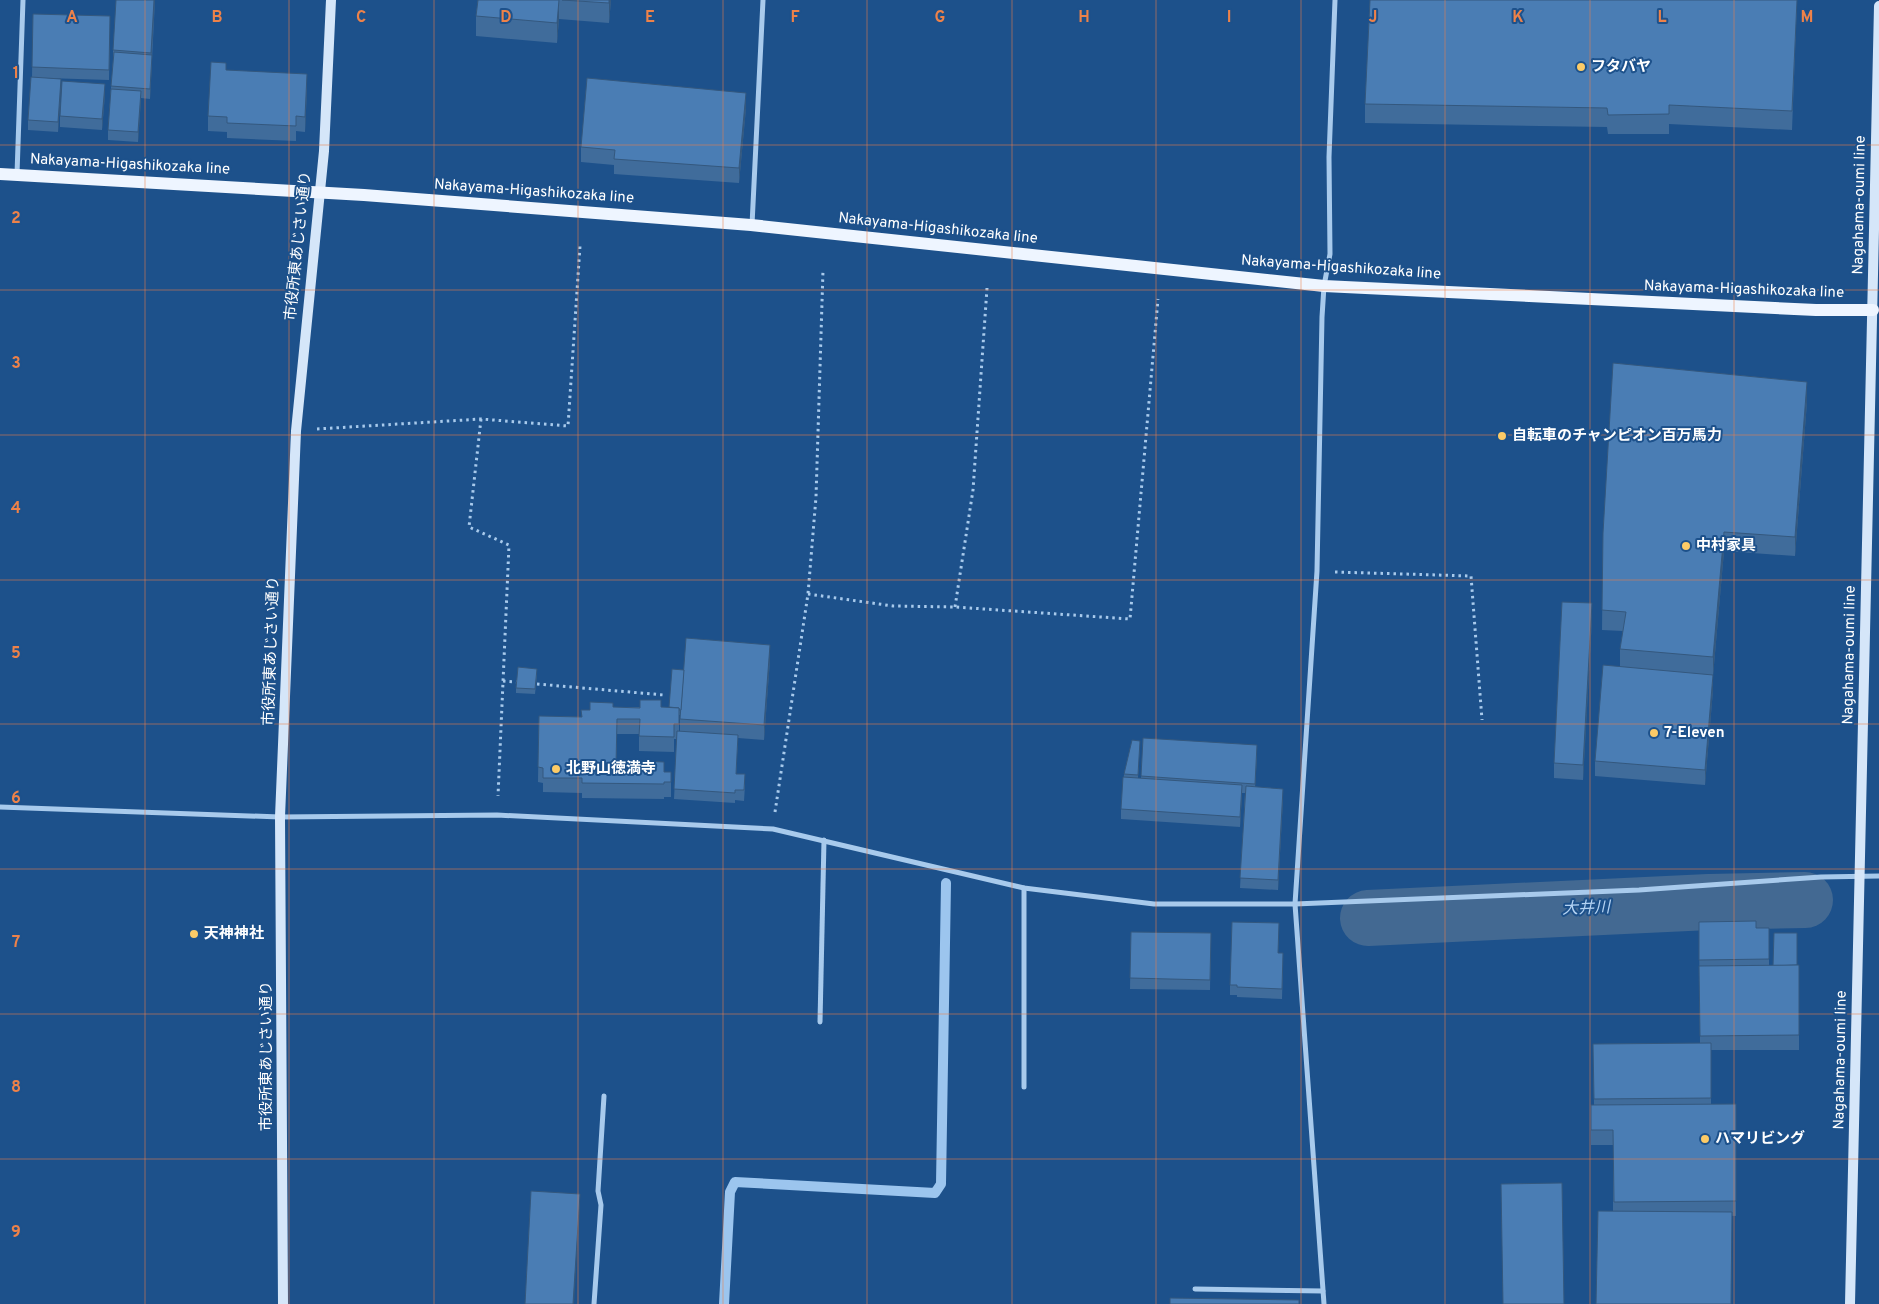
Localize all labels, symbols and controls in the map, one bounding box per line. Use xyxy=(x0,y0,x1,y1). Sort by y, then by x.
text: A xyxy=(66,8,78,28)
text: B xyxy=(211,8,223,28)
text: C xyxy=(356,8,366,28)
text: D xyxy=(500,8,512,28)
text: E xyxy=(645,8,655,28)
text: F xyxy=(790,8,800,28)
text: G xyxy=(935,8,945,28)
text: H xyxy=(1078,8,1090,28)
text: I xyxy=(1227,8,1231,28)
text: J xyxy=(1369,8,1377,28)
text: K xyxy=(1512,8,1524,28)
text: L xyxy=(1657,8,1667,28)
text: M xyxy=(1801,8,1813,28)
place label: フタバヤ xyxy=(1591,58,1651,77)
marker: フタバヤ xyxy=(1575,61,1587,73)
text: 1 xyxy=(13,64,19,84)
street label: Nagahama-oumi line xyxy=(1849,135,1871,275)
street label: Nakayama-Higashikozaka line xyxy=(29,150,231,180)
street label: 市役所東あじさい通り xyxy=(282,170,316,322)
street label: Nakayama-Higashikozaka line xyxy=(433,176,635,208)
text: 2 xyxy=(11,209,21,229)
street label: Nakayama-Higashikozaka line xyxy=(837,209,1039,249)
street label: Nakayama-Higashikozaka line xyxy=(1240,252,1442,284)
street label: Nakayama-Higashikozaka line xyxy=(1644,277,1844,303)
text: 3 xyxy=(11,354,21,374)
place label: 自転車のチャンピオン百万馬力 xyxy=(1512,427,1722,446)
marker: 自転車のチャンピオン百万馬力 xyxy=(1496,430,1508,442)
text: 4 xyxy=(11,499,21,519)
place label: 中村家具 xyxy=(1696,536,1756,556)
marker: 中村家具 xyxy=(1680,540,1692,552)
street label: 市役所東あじさい通り xyxy=(260,576,284,726)
street label: Nagahama-oumi line xyxy=(1839,585,1861,725)
text: 5 xyxy=(11,644,21,664)
place label: 7-Eleven xyxy=(1664,724,1725,743)
marker: 7-Eleven xyxy=(1648,727,1660,739)
place label: 北野山徳満寺 xyxy=(566,760,656,779)
marker: 北野山徳満寺 xyxy=(550,763,562,775)
text: 6 xyxy=(11,789,21,809)
water label: 大井川 xyxy=(1562,898,1612,920)
place label: 天神神社 xyxy=(204,924,264,944)
marker: 天神神社 xyxy=(188,928,200,940)
text: 7 xyxy=(12,933,20,953)
street label: 市役所東あじさい通り xyxy=(258,981,277,1131)
street label: Nagahama-oumi line xyxy=(1830,990,1852,1130)
text: 8 xyxy=(11,1078,21,1098)
place label: ハマリビング xyxy=(1715,1130,1805,1149)
marker: ハマリビング xyxy=(1699,1133,1711,1145)
text: 9 xyxy=(11,1223,21,1243)

